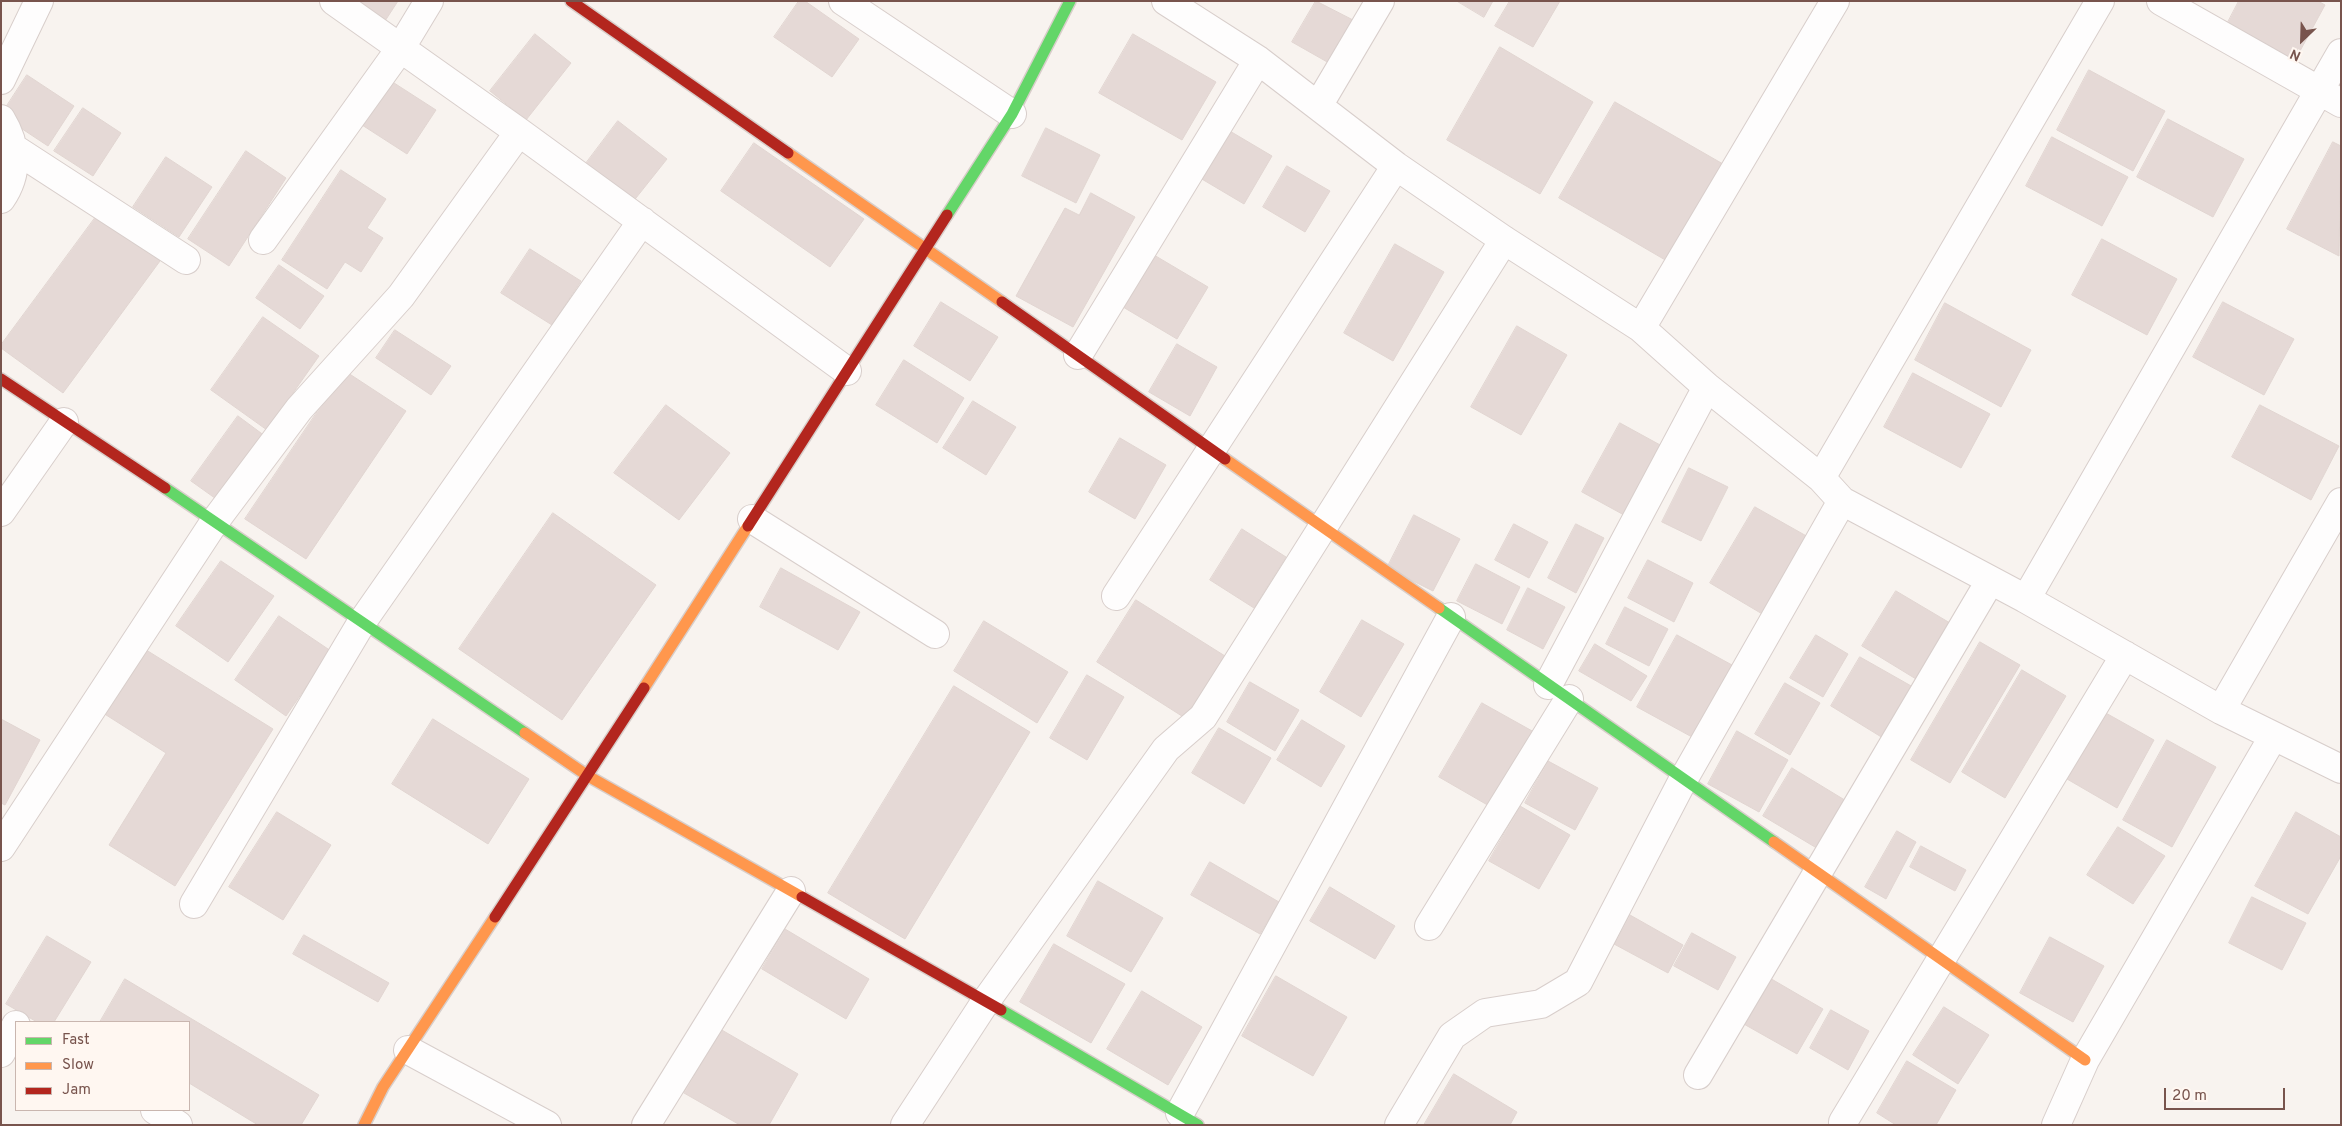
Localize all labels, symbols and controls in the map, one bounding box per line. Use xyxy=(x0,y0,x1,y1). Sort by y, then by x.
north arrow xyxy=(2277,15,2327,65)
text: N xyxy=(2288,44,2304,64)
legend xyxy=(15,1021,190,1111)
text: Fast xyxy=(62,1031,90,1050)
text: Slow xyxy=(62,1056,94,1075)
scale bar xyxy=(2167,1078,2288,1110)
text: Jam xyxy=(62,1081,91,1100)
text: 20 m xyxy=(2172,1087,2207,1106)

